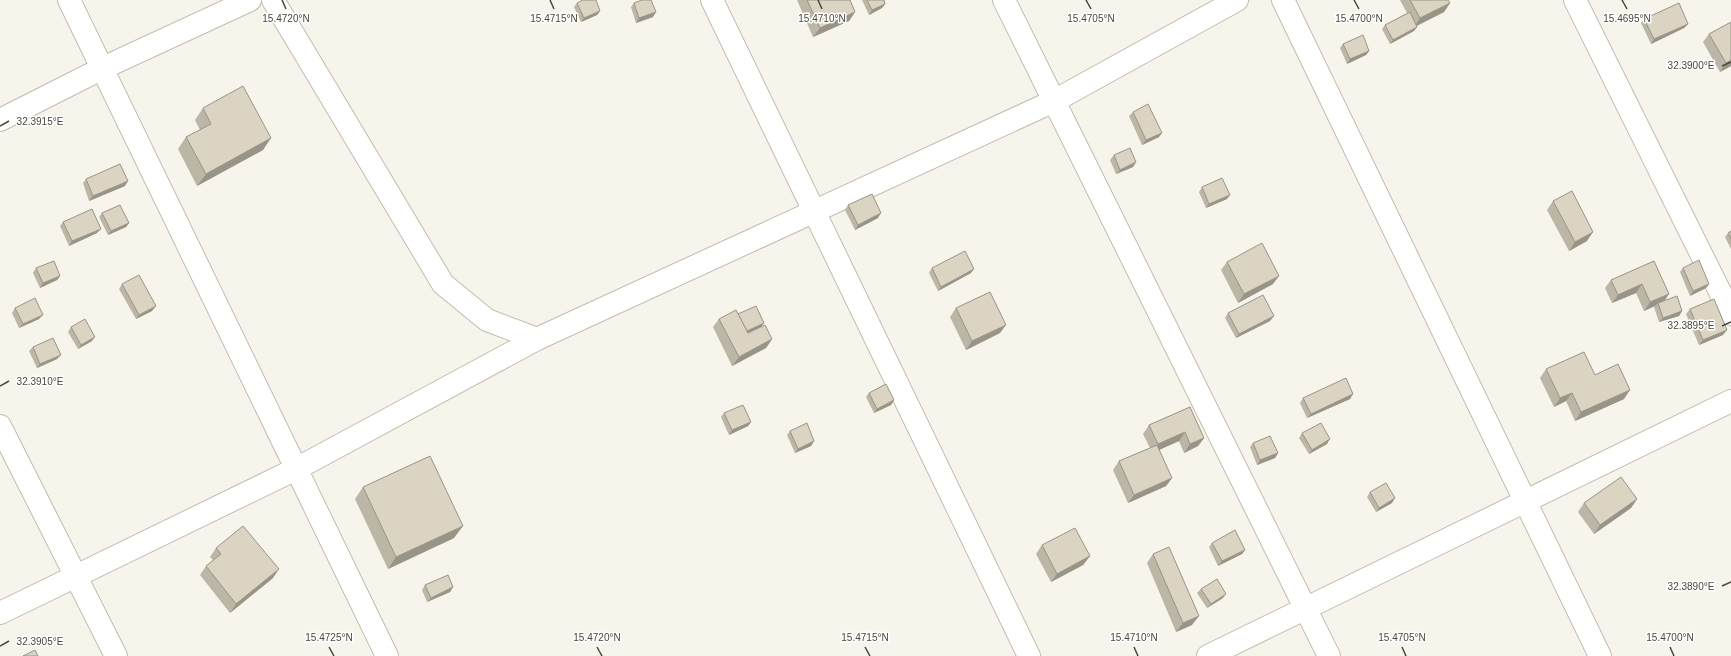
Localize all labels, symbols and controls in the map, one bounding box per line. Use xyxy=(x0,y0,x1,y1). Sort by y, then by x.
text: 15.4720°N xyxy=(262,13,310,24)
text: 15.4715°N xyxy=(530,13,578,24)
text: 15.4710°N xyxy=(798,13,846,24)
text: 15.4705°N xyxy=(1067,13,1115,24)
text: 15.4700°N xyxy=(1335,13,1383,24)
text: 15.4695°N xyxy=(1603,13,1651,24)
text: 32.3900°E xyxy=(1668,60,1715,71)
text: 32.3915°E xyxy=(17,116,64,127)
text: 32.3895°E xyxy=(1668,320,1715,331)
text: 32.3910°E xyxy=(17,376,64,387)
text: 32.3890°E xyxy=(1668,581,1715,592)
text: 15.4725°N xyxy=(305,632,353,643)
text: 15.4720°N xyxy=(573,632,621,643)
text: 15.4715°N xyxy=(841,632,889,643)
text: 15.4710°N xyxy=(1110,632,1158,643)
text: 15.4705°N xyxy=(1378,632,1426,643)
text: 15.4700°N xyxy=(1646,632,1694,643)
text: 32.3905°E xyxy=(17,636,64,647)

